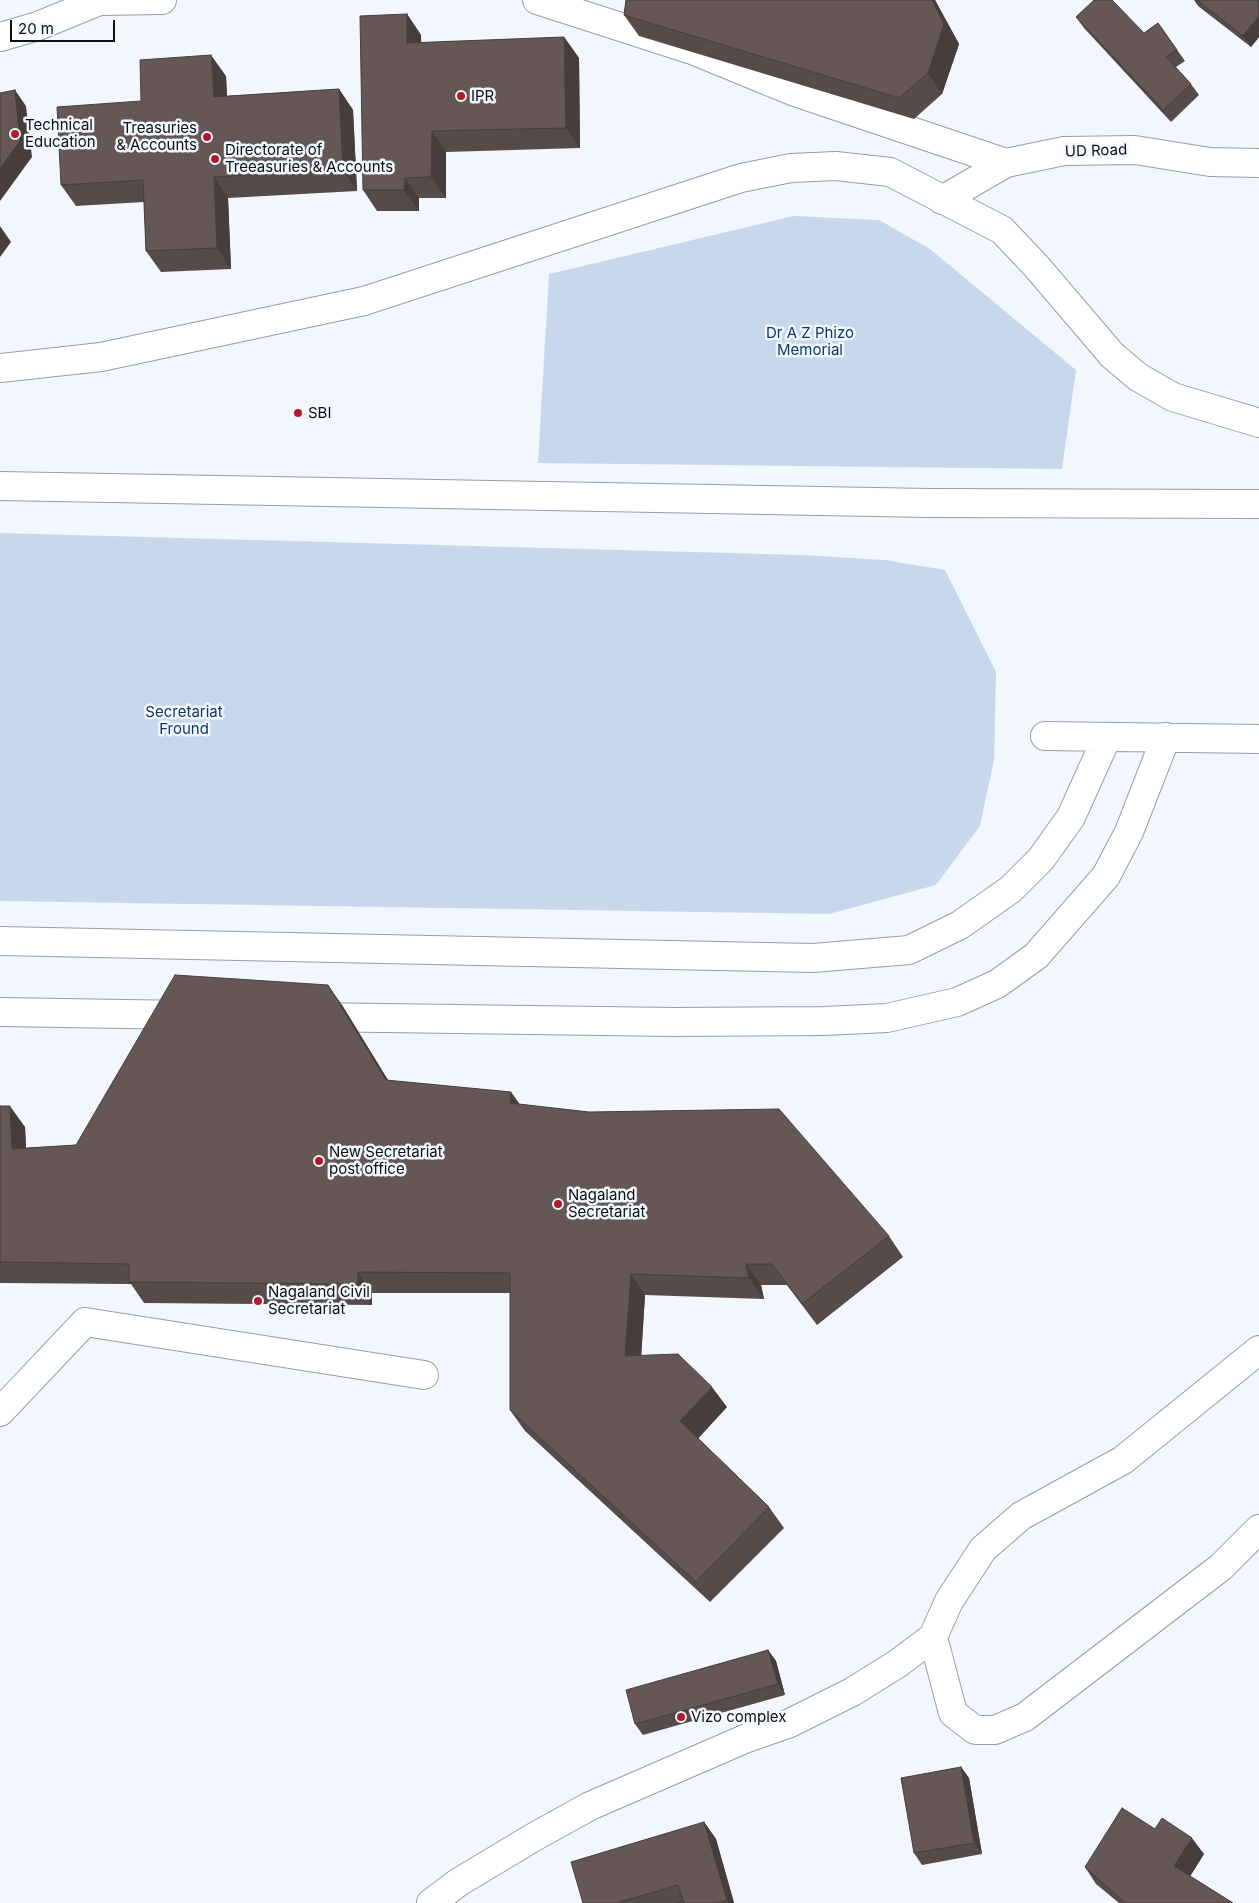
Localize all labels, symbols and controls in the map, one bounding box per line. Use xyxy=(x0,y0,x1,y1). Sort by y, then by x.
scale bar xyxy=(12,10,118,42)
text: 20 m xyxy=(18,19,54,38)
place label: IPR xyxy=(471,87,494,105)
marker: IPR xyxy=(455,90,467,102)
place label: Technical Education xyxy=(25,116,96,151)
place label: Treasuries & Accounts xyxy=(116,119,197,154)
marker: Technical Education xyxy=(9,128,21,140)
marker: Treasuries & Accounts xyxy=(201,131,213,143)
place label: Directorate of Treeasuries & Accounts xyxy=(225,141,393,176)
street label: UD Road xyxy=(1065,141,1127,161)
marker: Directorate of Treeasuries & Accounts xyxy=(209,153,221,165)
park label: Dr A Z Phizo Memorial xyxy=(766,324,854,359)
place label: SBI xyxy=(308,404,331,422)
marker: SBI xyxy=(292,407,304,419)
park label: Secretariat Fround xyxy=(145,703,223,738)
place label: New Secretariat post office xyxy=(329,1143,443,1178)
marker: New Secretariat post office xyxy=(313,1155,325,1167)
place label: Nagaland Secretariat xyxy=(568,1186,645,1221)
marker: Nagaland Secretariat xyxy=(552,1198,564,1210)
place label: Nagaland Civil Secretariat xyxy=(268,1283,370,1318)
marker: Nagaland Civil Secretariat xyxy=(252,1295,264,1307)
place label: Vizo complex xyxy=(691,1708,786,1726)
marker: Vizo complex xyxy=(675,1711,687,1723)

